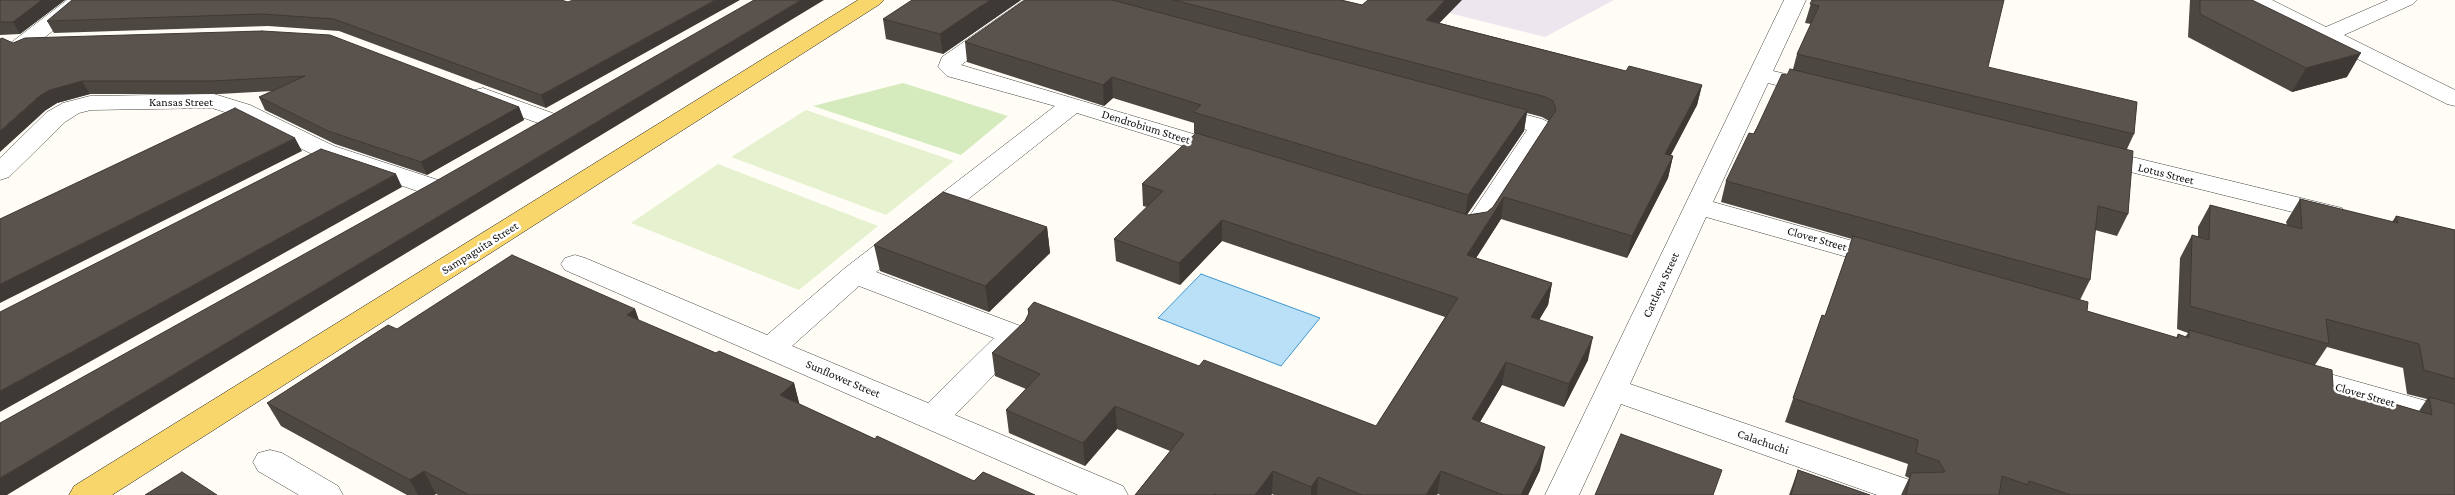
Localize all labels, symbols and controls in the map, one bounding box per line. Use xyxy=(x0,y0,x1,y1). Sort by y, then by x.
street label: Kansas Street xyxy=(149,95,213,109)
street label: Dendrobium Street xyxy=(1100,107,1192,147)
street label: Lotus Street xyxy=(2136,160,2196,188)
street label: Sampaguita Street xyxy=(439,219,521,277)
street label: Clover Street xyxy=(1785,224,1849,254)
street label: Cattleya Street xyxy=(1640,250,1682,320)
street label: Sunflower Street xyxy=(804,357,882,401)
street label: Clover Street xyxy=(2333,380,2397,410)
street label: Calachuchi xyxy=(1735,426,1791,458)

